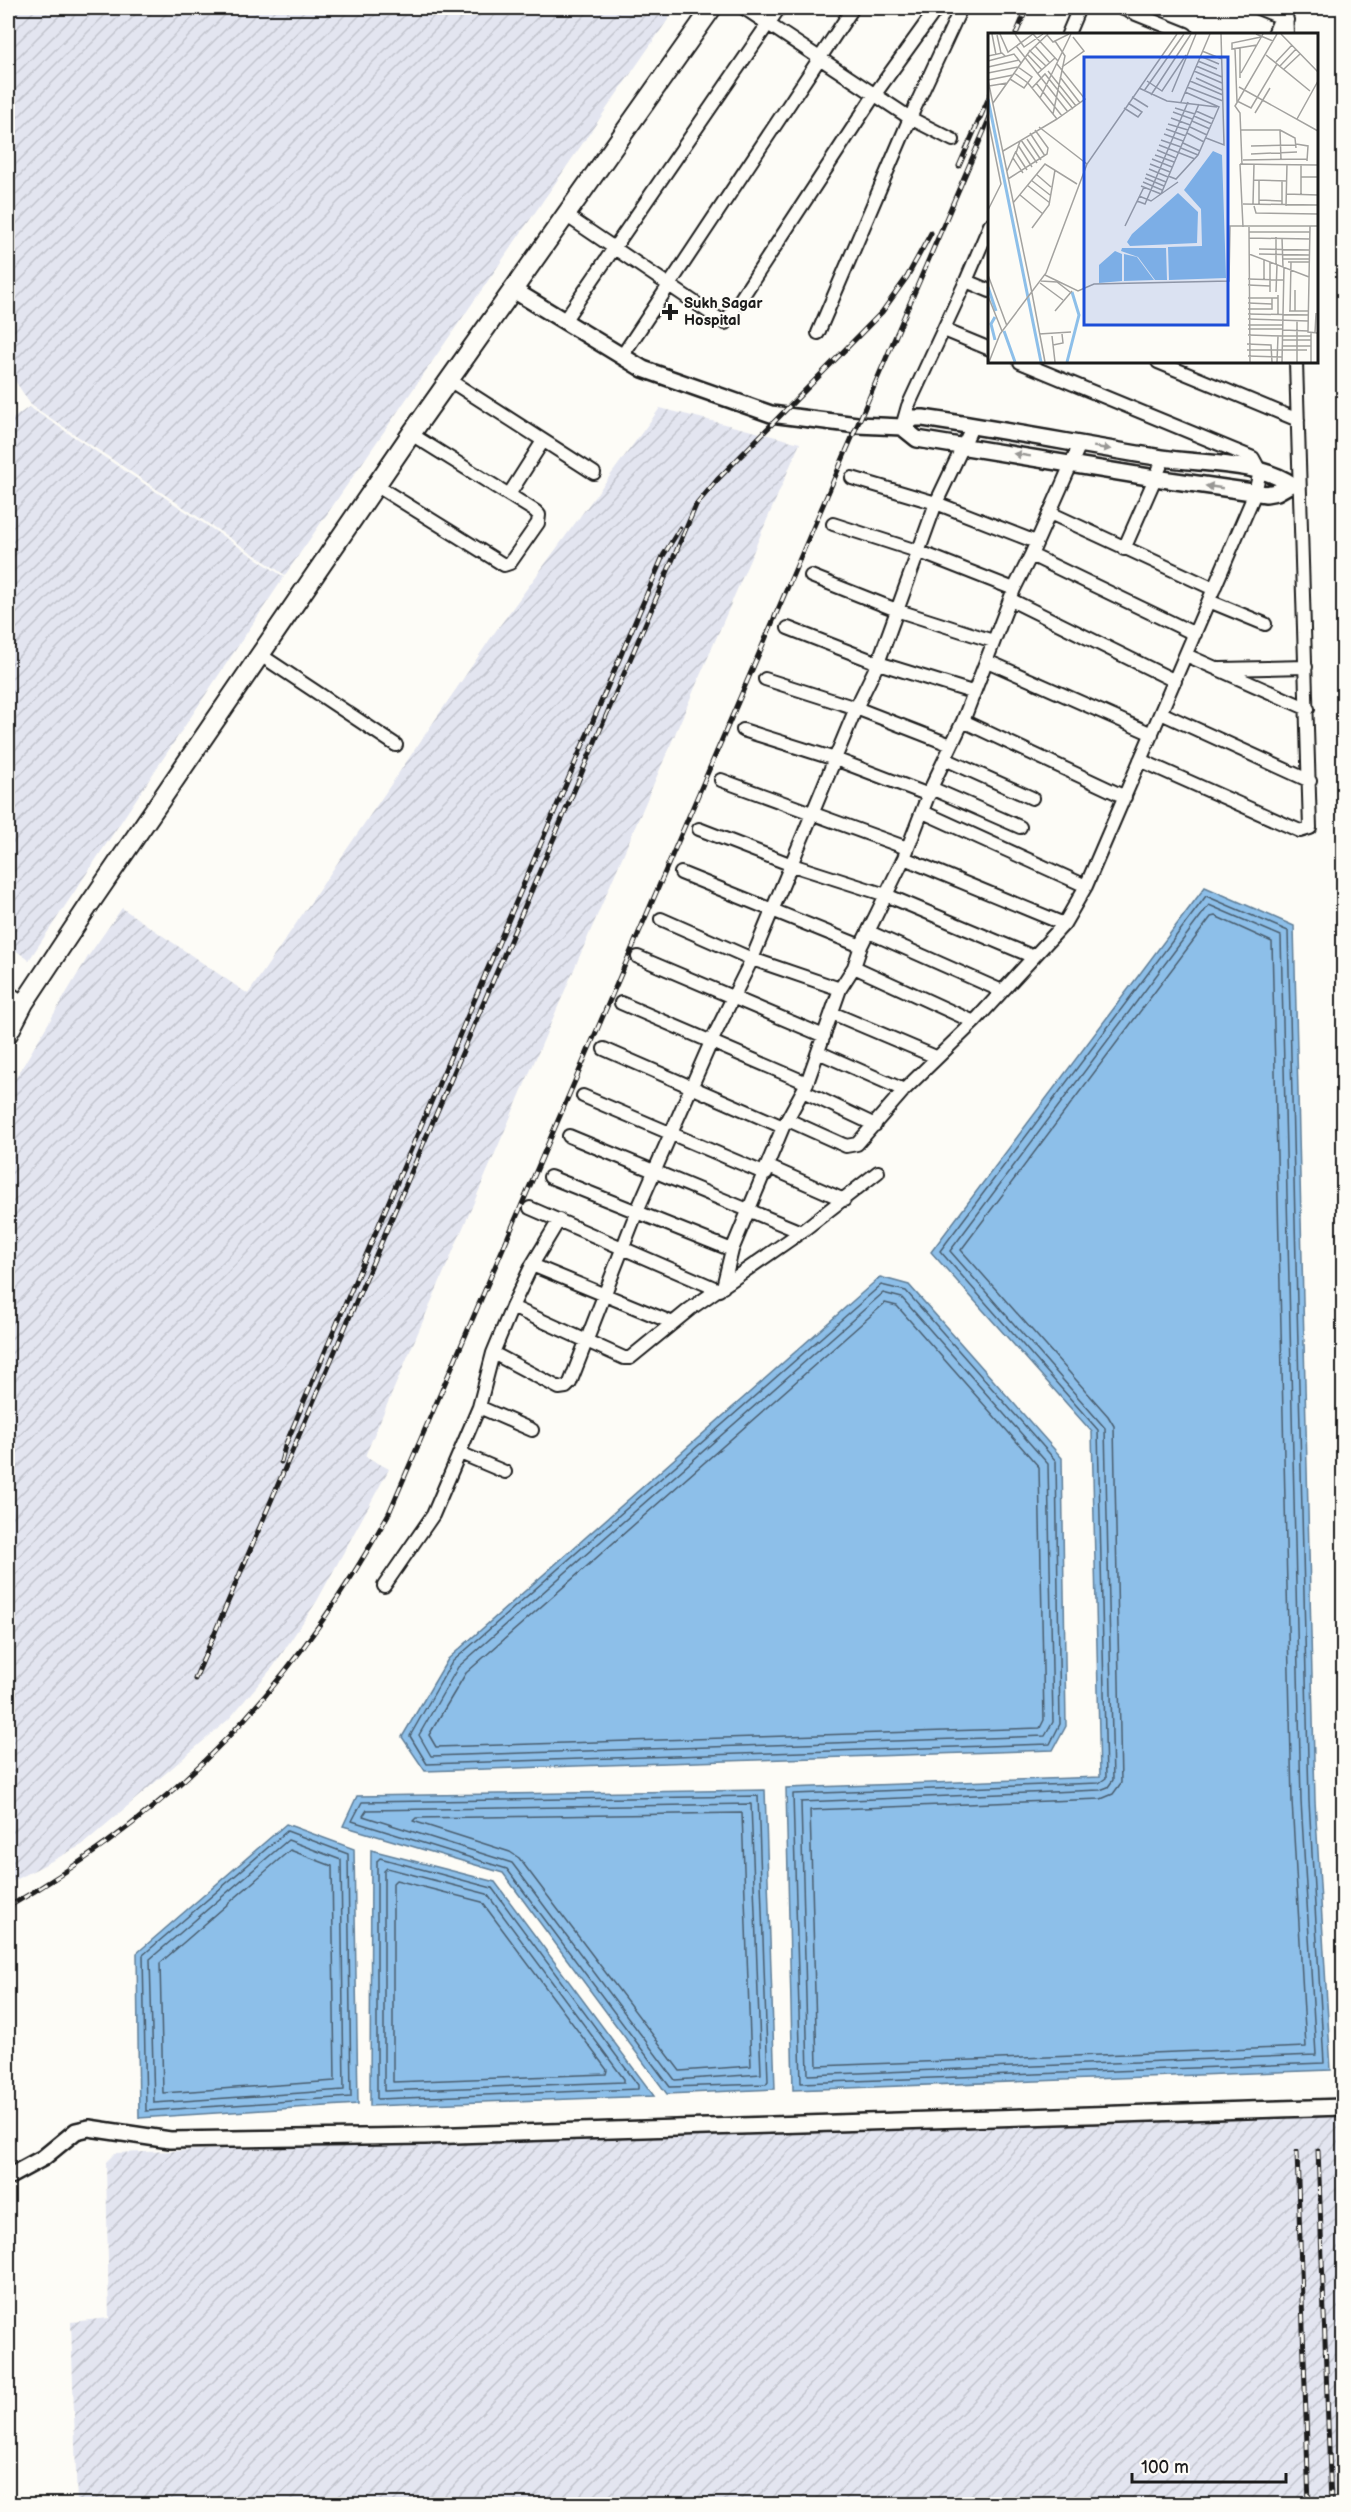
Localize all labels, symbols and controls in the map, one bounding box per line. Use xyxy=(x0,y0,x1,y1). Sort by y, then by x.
inset map xyxy=(988,33,1318,363)
place label: Sukh Sagar Hospital xyxy=(684,294,763,330)
marker: Sukh Sagar Hospital xyxy=(661,303,679,321)
one-way arrow xyxy=(1093,444,1112,453)
one-way arrow xyxy=(1012,451,1031,460)
one-way arrow xyxy=(1205,483,1224,492)
scale bar xyxy=(1132,2446,1286,2484)
text: 100 m xyxy=(1141,2457,1189,2478)

